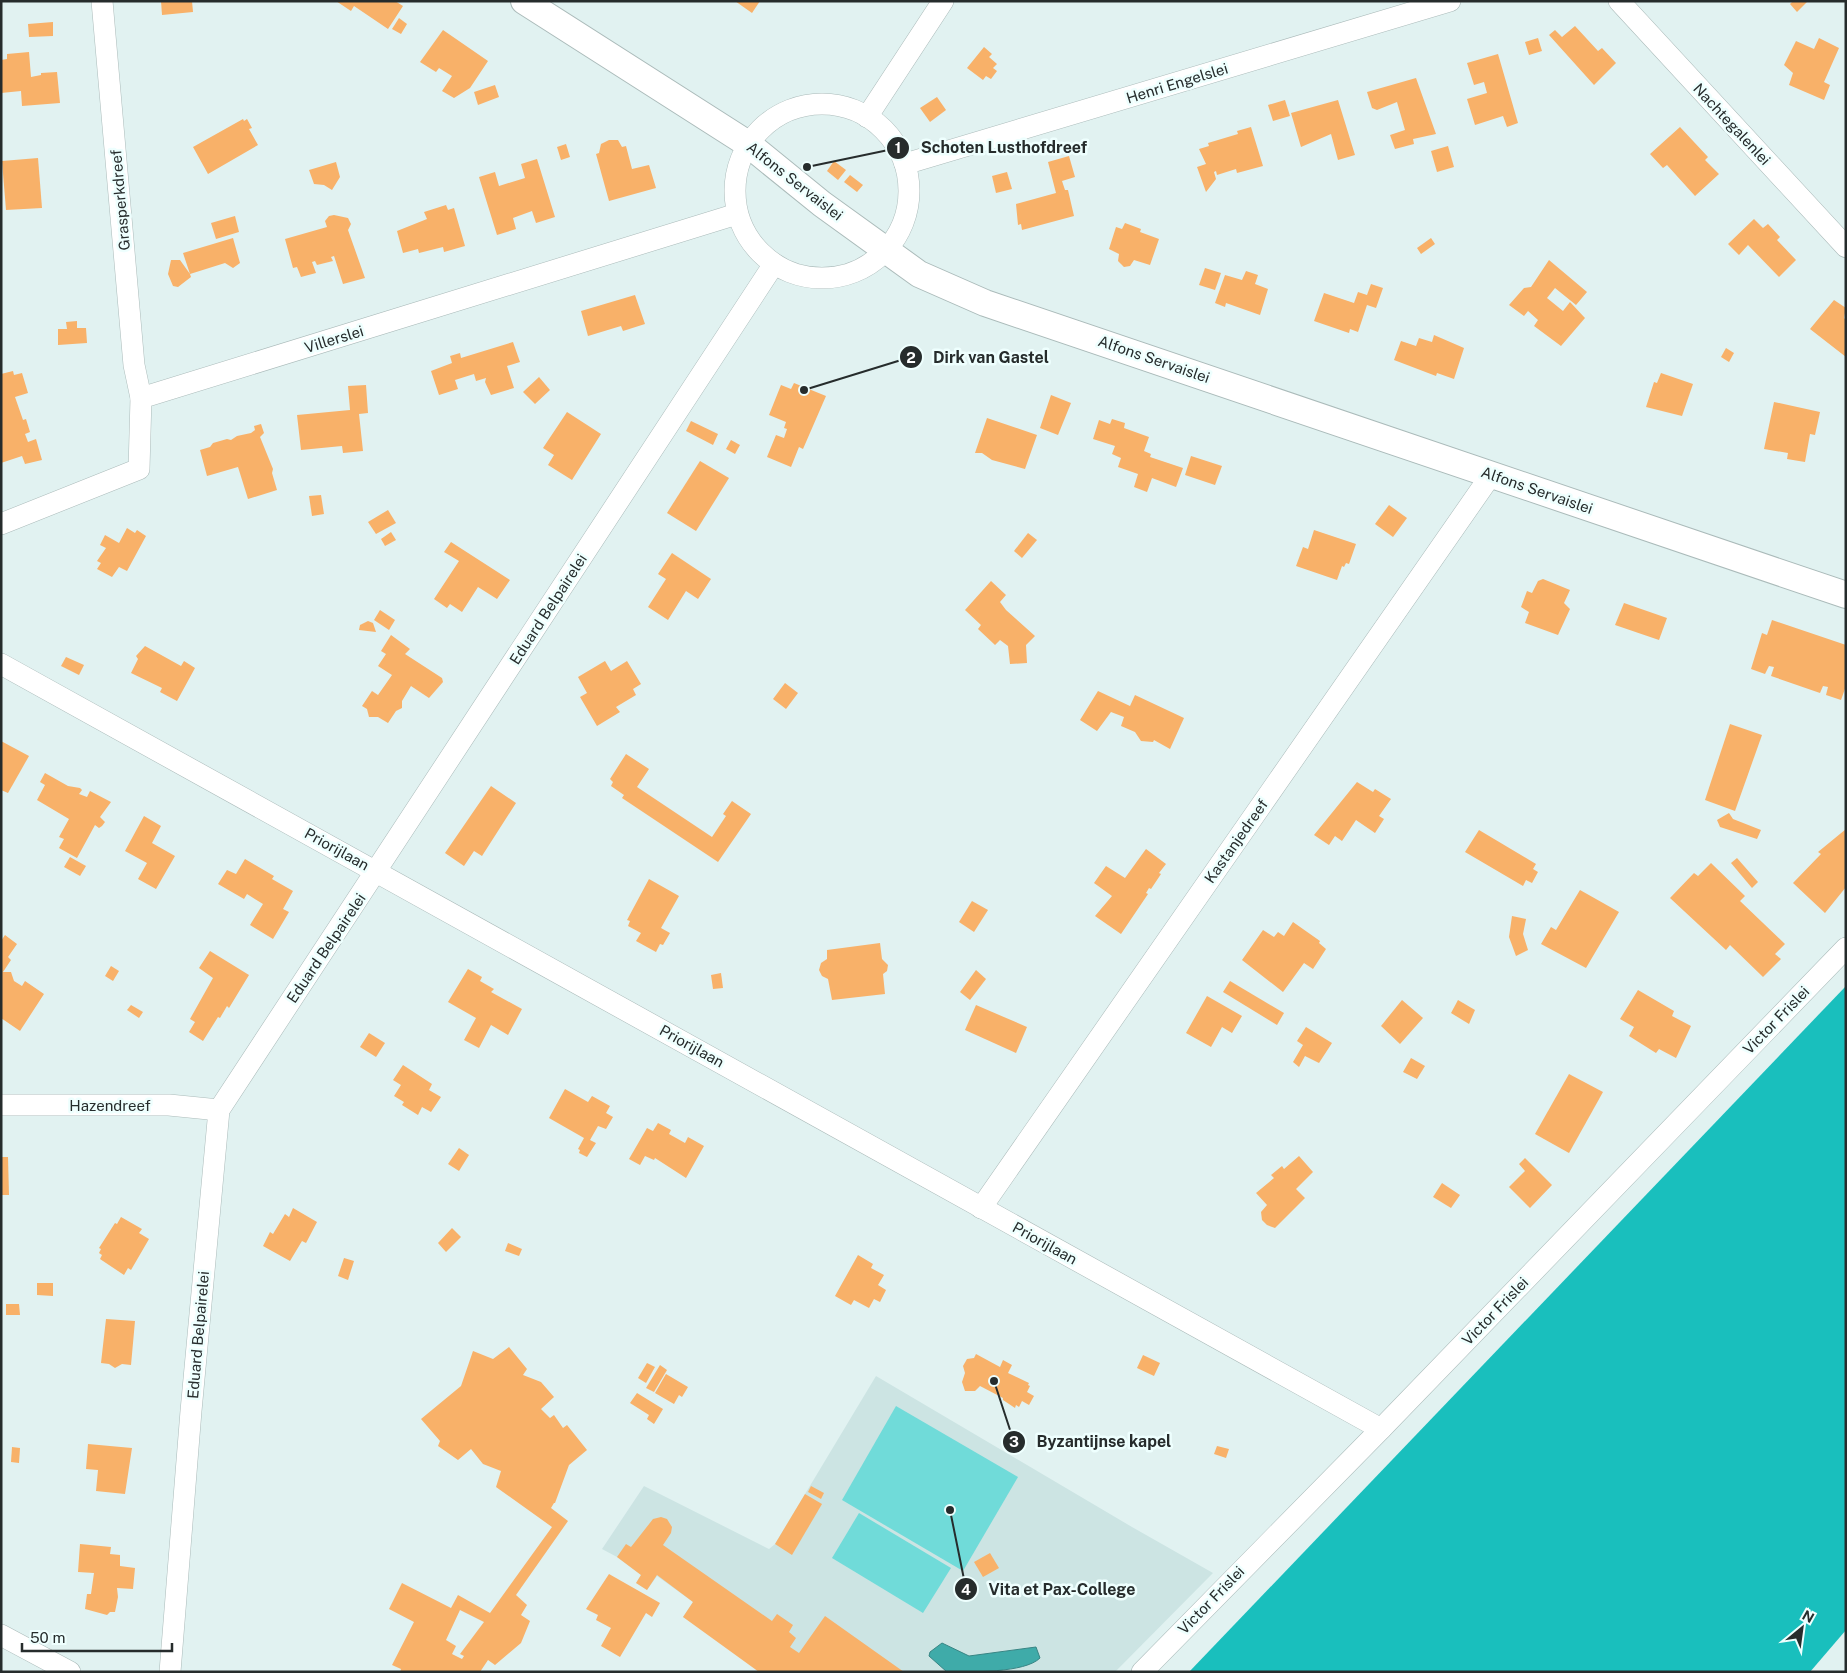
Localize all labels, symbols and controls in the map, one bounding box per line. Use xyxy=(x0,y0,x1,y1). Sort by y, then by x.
street label: Henri Engelslei xyxy=(1124,59,1230,107)
street label: Nachtegalenlei xyxy=(1690,80,1774,168)
callout: Schoten Lusthofdreef xyxy=(885,132,1097,163)
street label: Alfons Servaislei xyxy=(744,138,846,224)
text: Schoten Lusthofdreef xyxy=(921,138,1088,157)
text: 1 xyxy=(895,139,901,156)
street label: Grasperkdreef xyxy=(107,149,133,251)
street label: Villerslei xyxy=(303,322,365,356)
street label: Alfons Servaislei xyxy=(1096,332,1212,386)
callout: Dirk van Gastel xyxy=(898,342,1059,373)
text: Dirk van Gastel xyxy=(933,348,1049,367)
text: 2 xyxy=(906,349,916,366)
street label: Alfons Servaislei xyxy=(1479,463,1595,517)
street label: Eduard Belpairelei xyxy=(506,551,590,667)
street label: Kastanjedreef xyxy=(1201,796,1271,886)
street label: Priorijlaan xyxy=(302,824,372,874)
street label: Eduard Belpairelei xyxy=(283,890,369,1006)
street label: Victor Frislei xyxy=(1739,983,1813,1057)
street label: Priorijlaan xyxy=(657,1021,727,1071)
street label: Hazendreef xyxy=(69,1097,151,1114)
street label: Priorijlaan xyxy=(1010,1218,1080,1268)
street label: Eduard Belpairelei xyxy=(184,1270,212,1400)
street label: Victor Frislei xyxy=(1458,1274,1532,1348)
callout: Byzantijnse kapel xyxy=(1002,1426,1182,1457)
text: Byzantijnse kapel xyxy=(1037,1432,1171,1451)
text: 3 xyxy=(1009,1433,1019,1450)
street label: Victor Frislei xyxy=(1174,1563,1248,1637)
callout: Vita et Pax-College xyxy=(953,1574,1145,1605)
text: Vita et Pax-College xyxy=(989,1580,1135,1599)
text: 4 xyxy=(961,1581,971,1598)
north arrow xyxy=(1777,1603,1827,1653)
text: N xyxy=(1800,1607,1817,1626)
scale bar xyxy=(22,1620,172,1652)
text: 50 m xyxy=(30,1629,65,1646)

